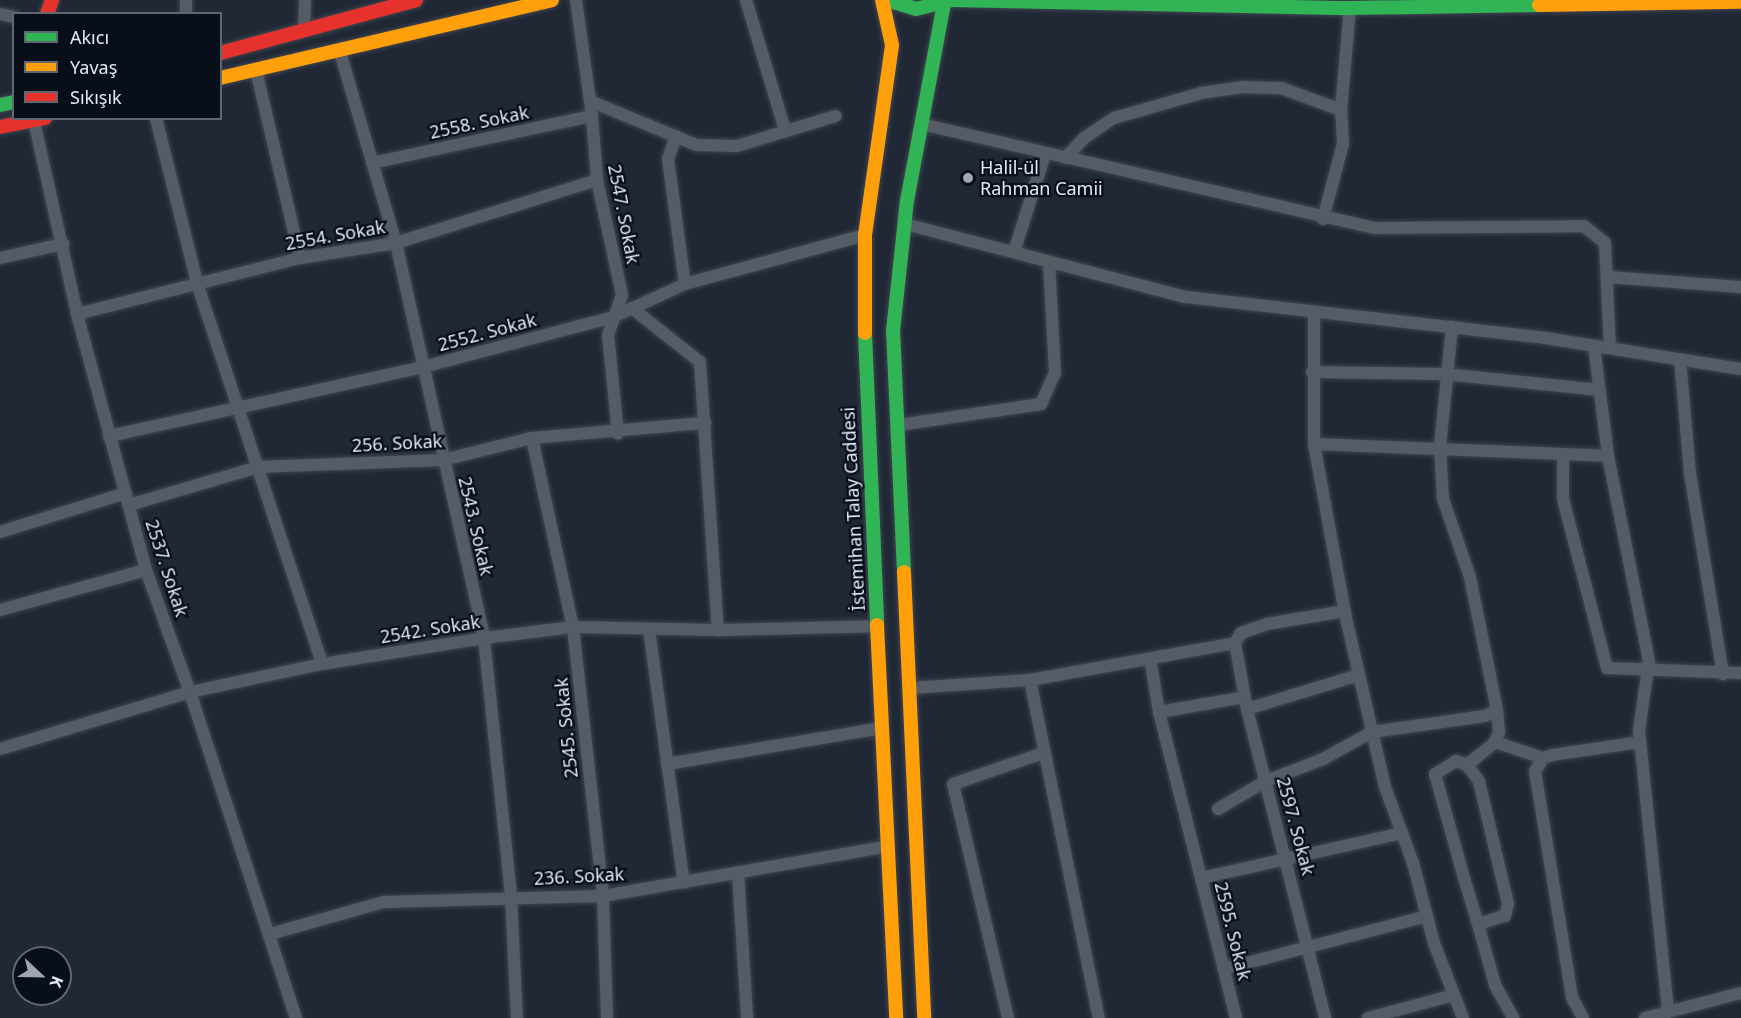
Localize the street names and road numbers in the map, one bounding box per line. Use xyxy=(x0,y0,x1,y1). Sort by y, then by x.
street label: 2558. Sokak xyxy=(427,101,531,143)
street label: 2547. Sokak xyxy=(604,162,644,266)
street label: 2554. Sokak xyxy=(283,216,387,254)
street label: 2552. Sokak xyxy=(436,309,538,355)
street label: İstemihan Talay Caddesi xyxy=(837,406,869,612)
street label: 256. Sokak xyxy=(351,430,443,456)
street label: 2543. Sokak xyxy=(454,474,498,578)
street label: 2537. Sokak xyxy=(141,517,193,619)
street label: 2542. Sokak xyxy=(379,610,481,648)
street label: 2545. Sokak xyxy=(550,677,582,779)
street label: 2597. Sokak xyxy=(1273,775,1319,877)
street label: 236. Sokak xyxy=(533,863,625,889)
street label: 2595. Sokak xyxy=(1210,879,1256,983)

